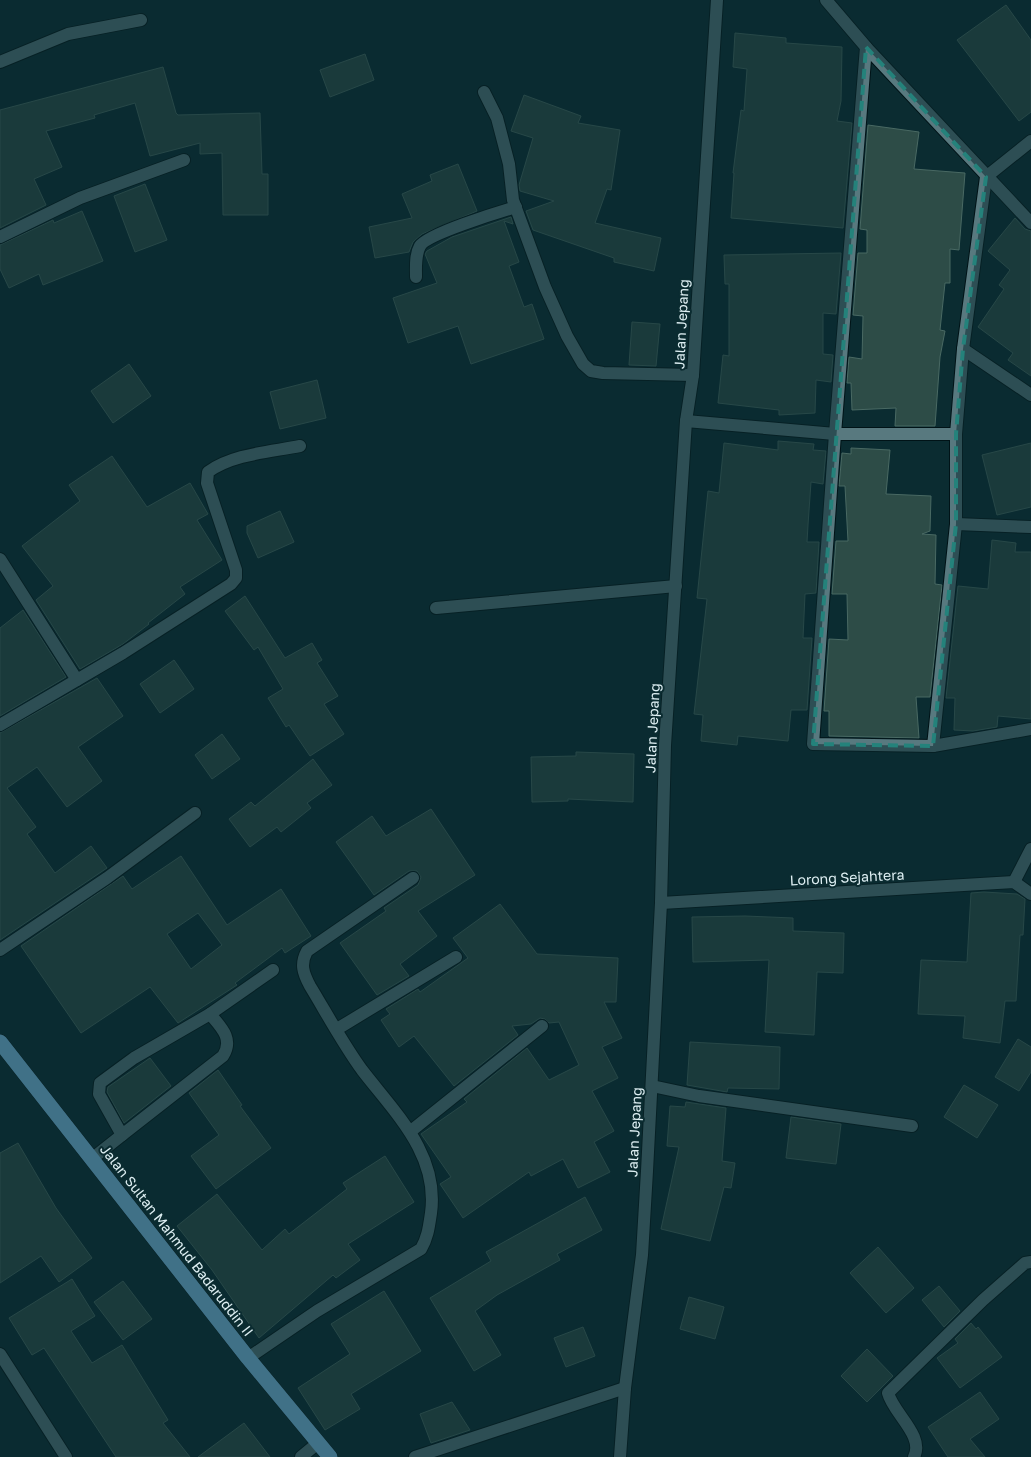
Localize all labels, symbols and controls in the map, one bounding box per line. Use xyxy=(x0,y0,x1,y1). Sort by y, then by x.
street label: Jalan Jepang xyxy=(670,279,692,369)
street label: Jalan Jepang xyxy=(641,683,663,773)
street label: Lorong Sejahtera xyxy=(789,866,905,888)
street label: Jalan Jepang xyxy=(623,1087,645,1177)
street label: Jalan Sultan Mahmud Badaruddin II xyxy=(97,1141,257,1339)

